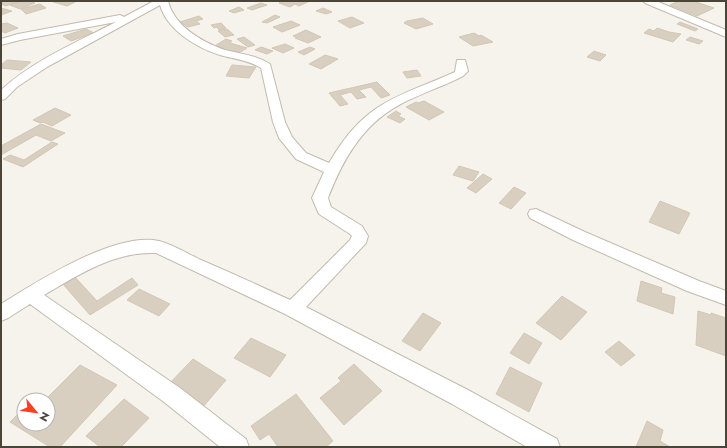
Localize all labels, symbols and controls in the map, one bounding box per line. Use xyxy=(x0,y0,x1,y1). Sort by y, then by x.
north arrow xyxy=(16,392,56,432)
text: N xyxy=(36,409,54,425)

